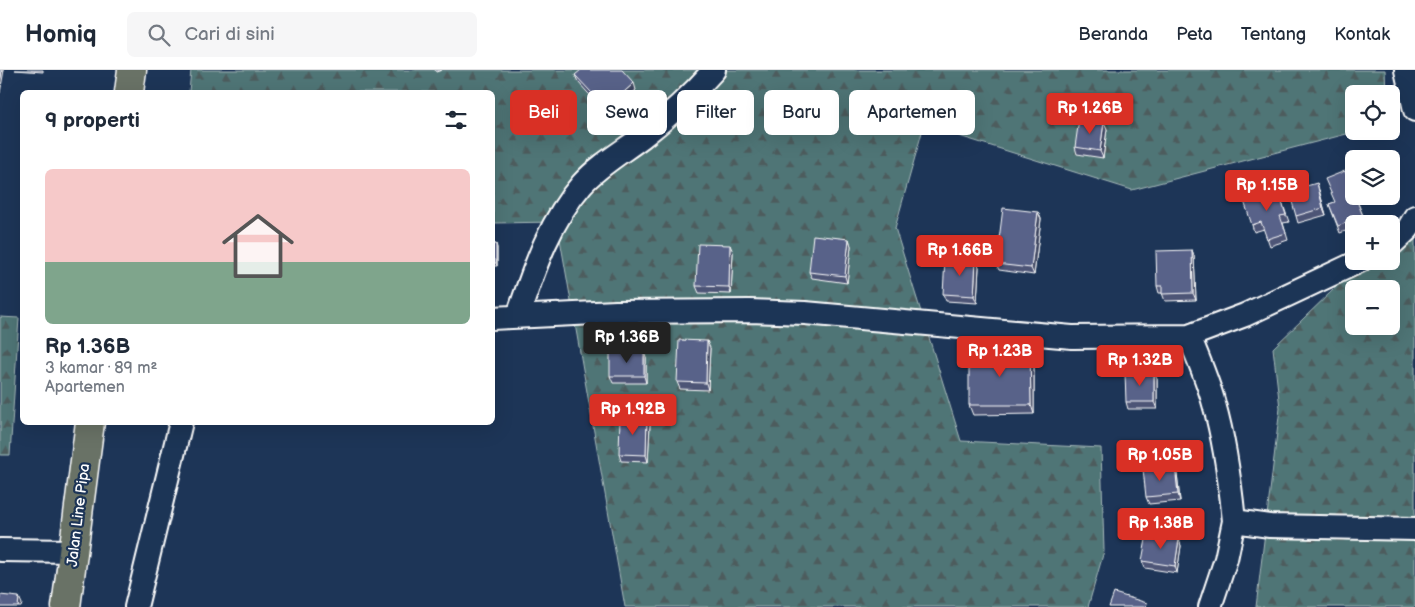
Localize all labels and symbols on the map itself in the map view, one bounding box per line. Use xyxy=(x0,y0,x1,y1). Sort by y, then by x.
pin: Rp 1.26B xyxy=(1038,92,1142,135)
pin: Rp 1.15B xyxy=(1215,170,1319,212)
pin: Rp 1.66B xyxy=(908,234,1012,277)
pin: Rp 1.36B xyxy=(575,322,679,364)
pin: Rp 1.23B xyxy=(948,336,1052,378)
pin: Rp 1.32B xyxy=(1088,344,1192,387)
pin: Rp 1.92B xyxy=(581,394,685,436)
pin: Rp 1.05B xyxy=(1108,440,1212,482)
street label: Jalan Line Pipa xyxy=(63,462,94,568)
pin: Rp 1.38B xyxy=(1109,508,1213,550)

